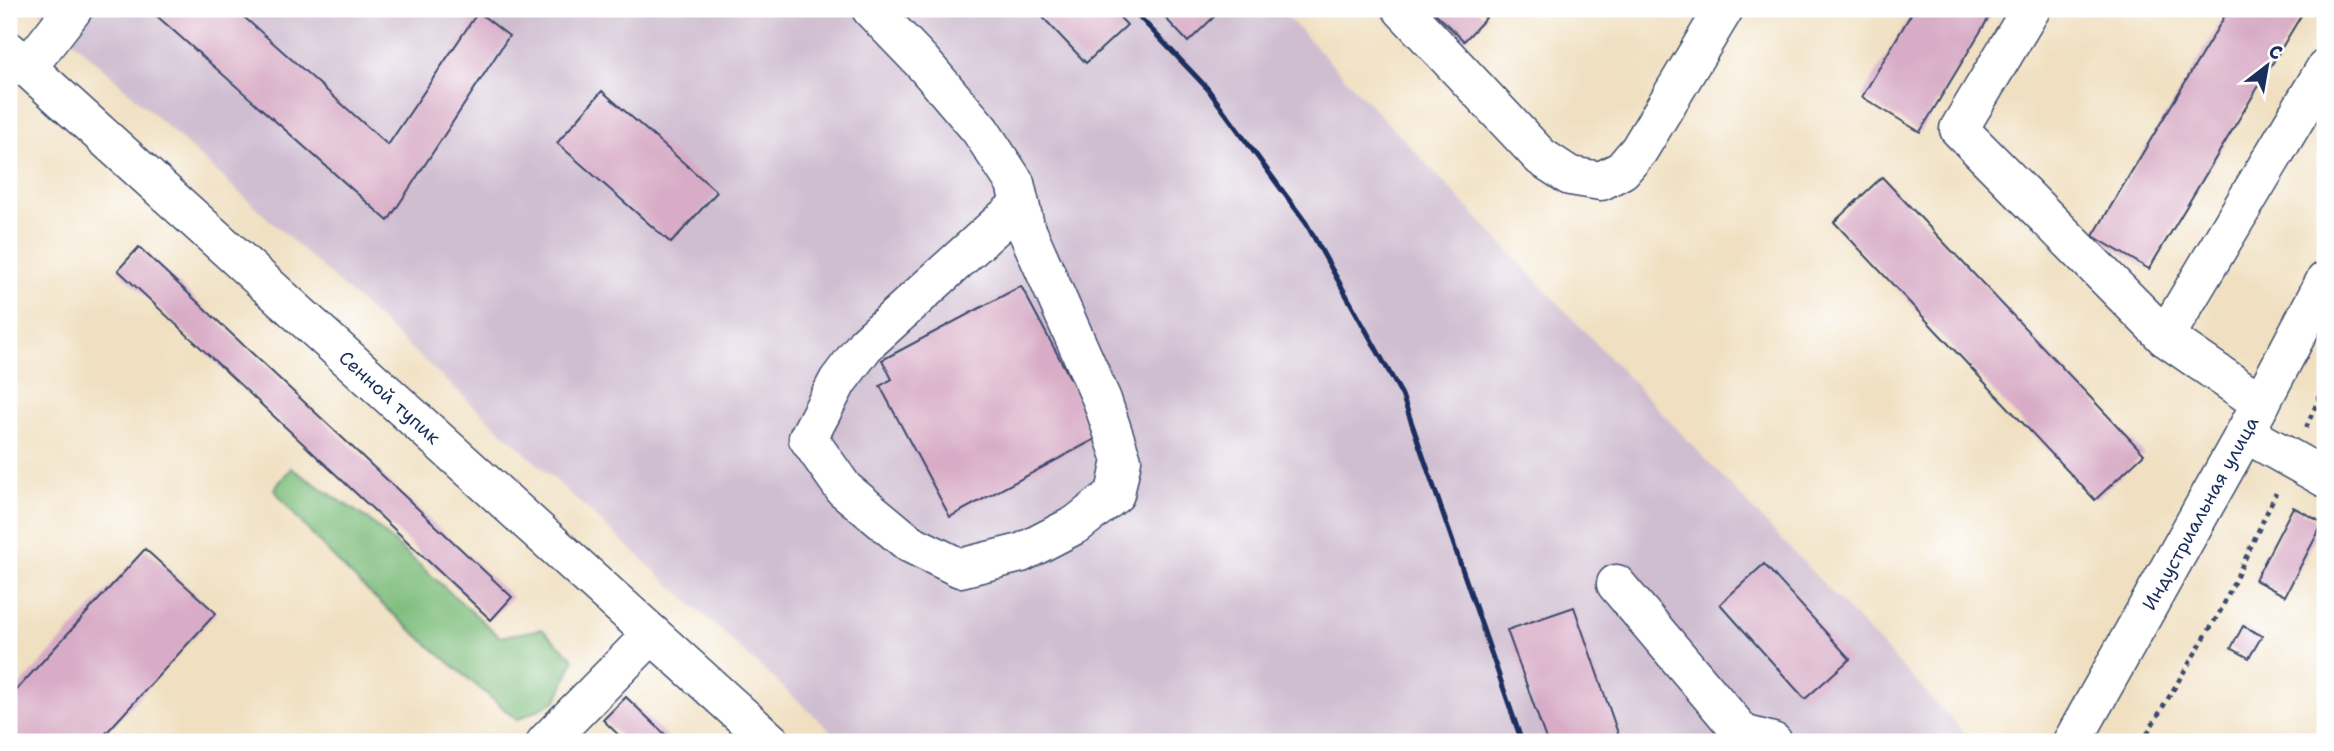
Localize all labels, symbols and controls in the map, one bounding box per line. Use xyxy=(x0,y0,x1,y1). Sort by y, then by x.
north arrow xyxy=(2232,32,2302,102)
text: С xyxy=(2264,38,2287,66)
street label: Сенной тупик xyxy=(334,345,446,450)
street label: Индустриальная улица xyxy=(2137,412,2264,615)

